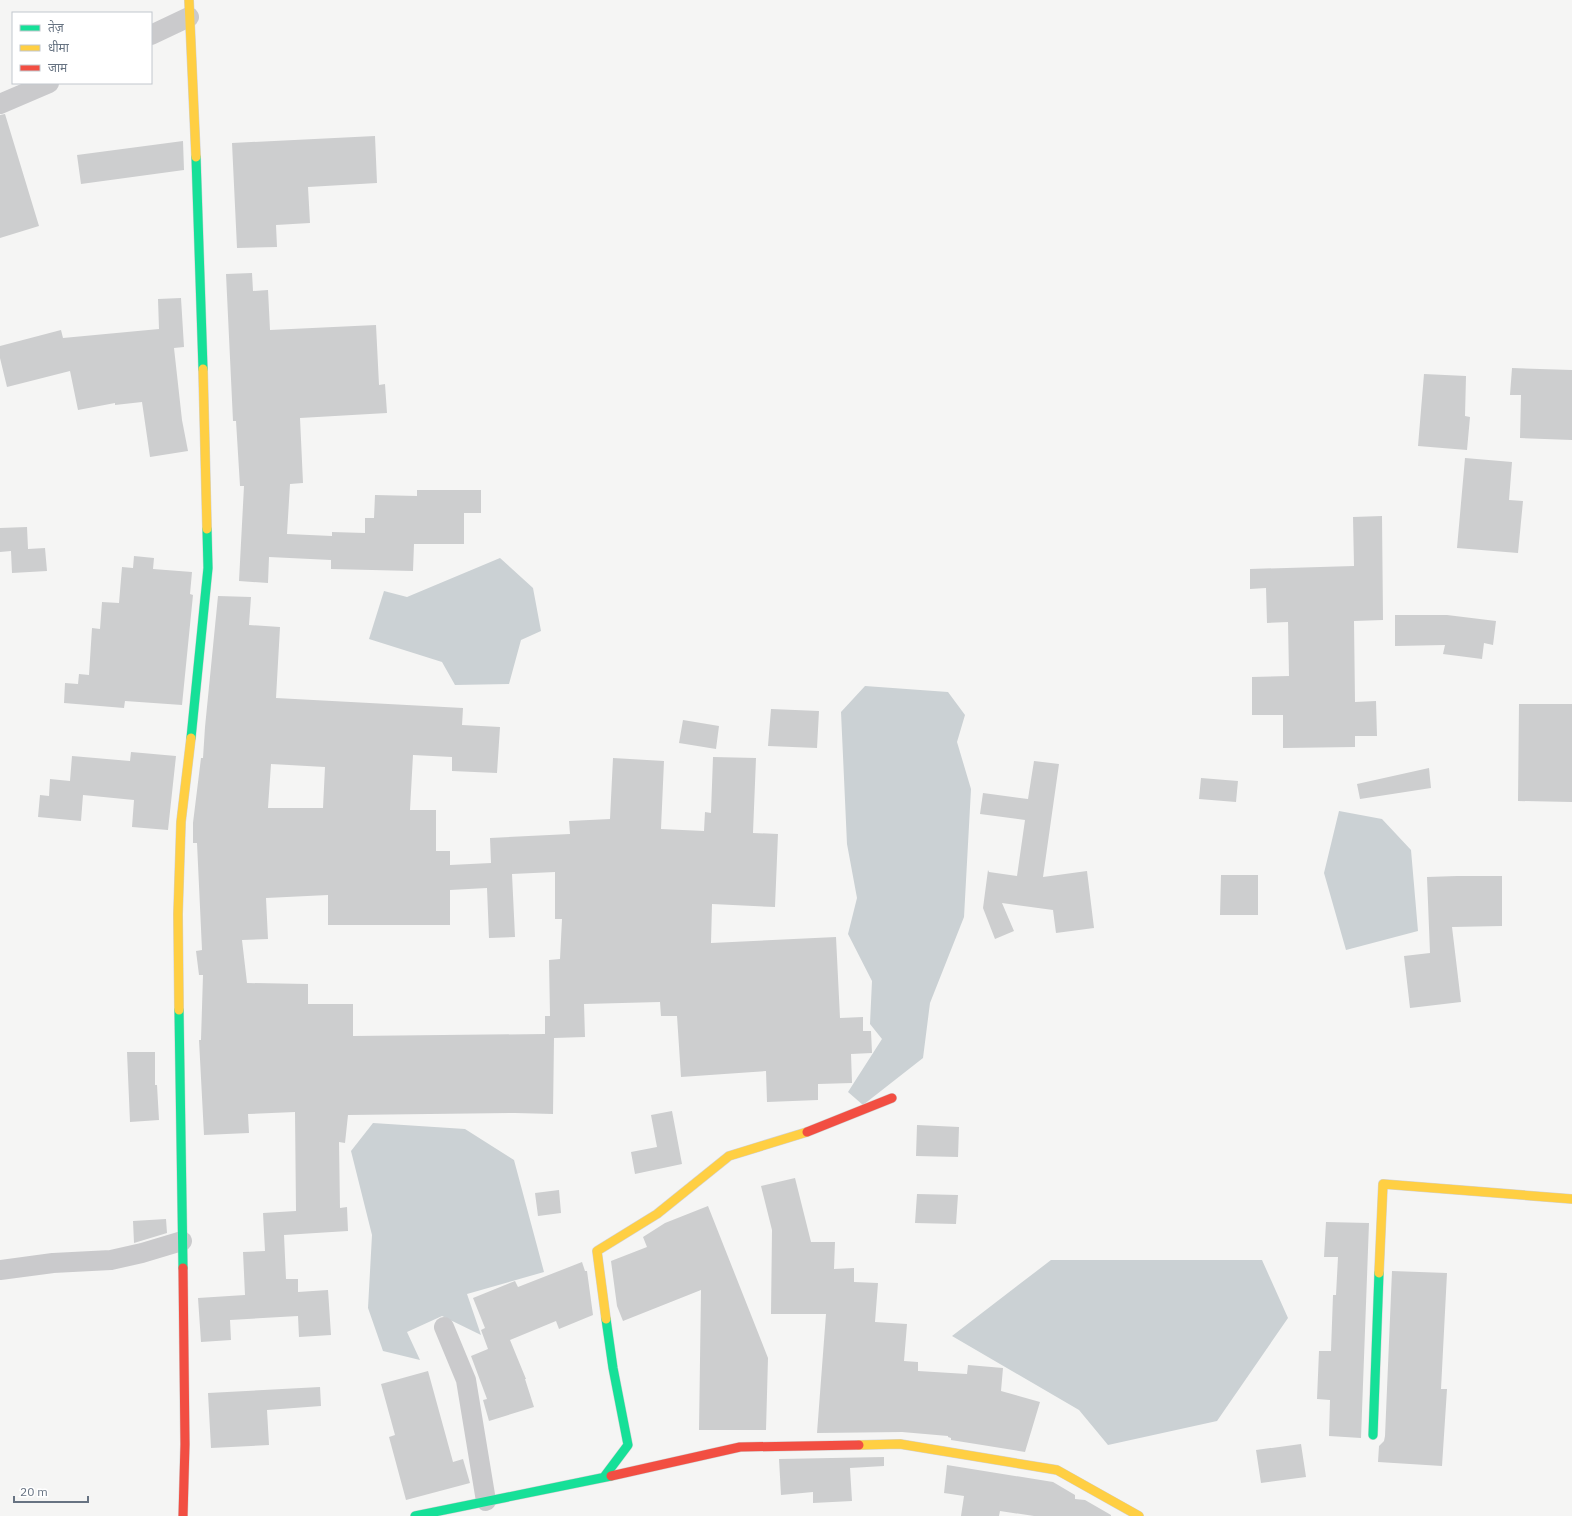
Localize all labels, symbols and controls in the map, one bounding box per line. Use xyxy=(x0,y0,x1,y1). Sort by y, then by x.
legend xyxy=(12,12,152,84)
text: तेज़ xyxy=(48,20,65,35)
text: धीमा xyxy=(48,40,70,55)
text: जाम xyxy=(48,60,68,75)
scale bar xyxy=(14,1478,88,1504)
text: 20 m xyxy=(20,1484,48,1499)

